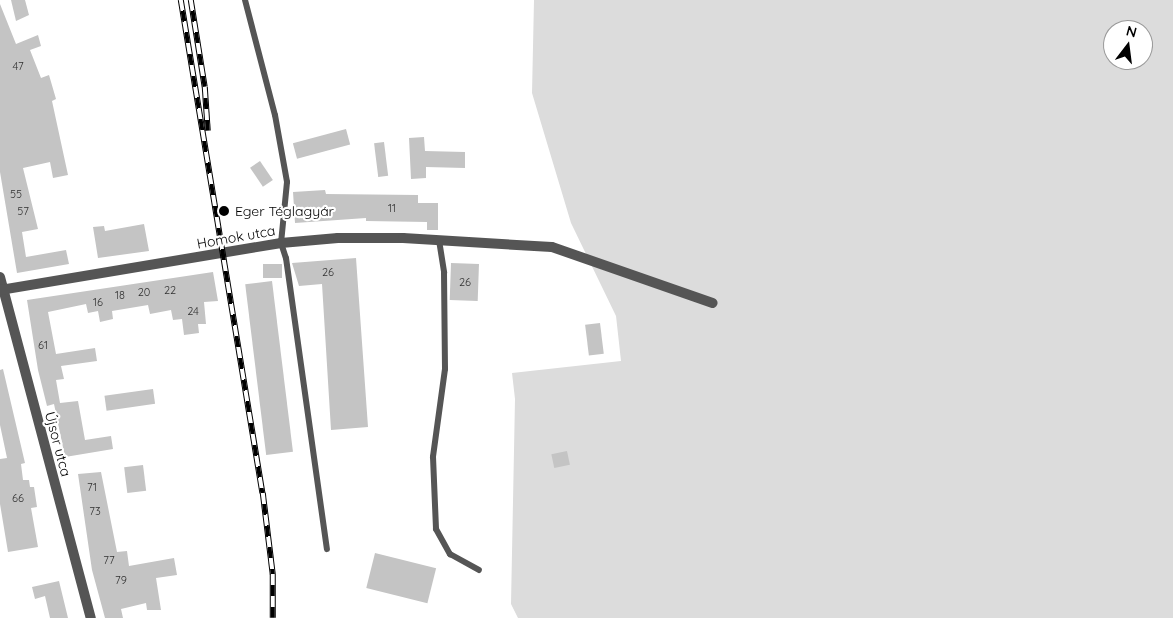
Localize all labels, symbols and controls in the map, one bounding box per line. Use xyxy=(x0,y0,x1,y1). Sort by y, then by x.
north arrow xyxy=(1103,20,1153,70)
text: N xyxy=(1124,21,1139,42)
house number: 47 xyxy=(12,59,24,73)
house number: 55 xyxy=(10,187,22,201)
house number: 11 xyxy=(388,201,396,215)
place label: Eger Téglagyár xyxy=(235,203,334,219)
house number: 57 xyxy=(17,204,29,218)
marker: Eger Téglagyár xyxy=(217,204,231,218)
street label: Homok utca xyxy=(195,222,277,252)
house number: 26 xyxy=(322,265,334,279)
house number: 26 xyxy=(459,275,471,289)
house number: 22 xyxy=(164,283,176,297)
house number: 20 xyxy=(138,285,150,299)
house number: 18 xyxy=(115,288,125,302)
house number: 16 xyxy=(93,295,103,309)
house number: 24 xyxy=(187,304,199,318)
house number: 61 xyxy=(38,338,48,352)
street label: Újsor utca xyxy=(41,410,75,478)
house number: 71 xyxy=(87,480,97,494)
house number: 66 xyxy=(12,491,24,505)
house number: 73 xyxy=(89,504,101,518)
house number: 77 xyxy=(103,553,115,567)
house number: 79 xyxy=(115,573,127,587)

